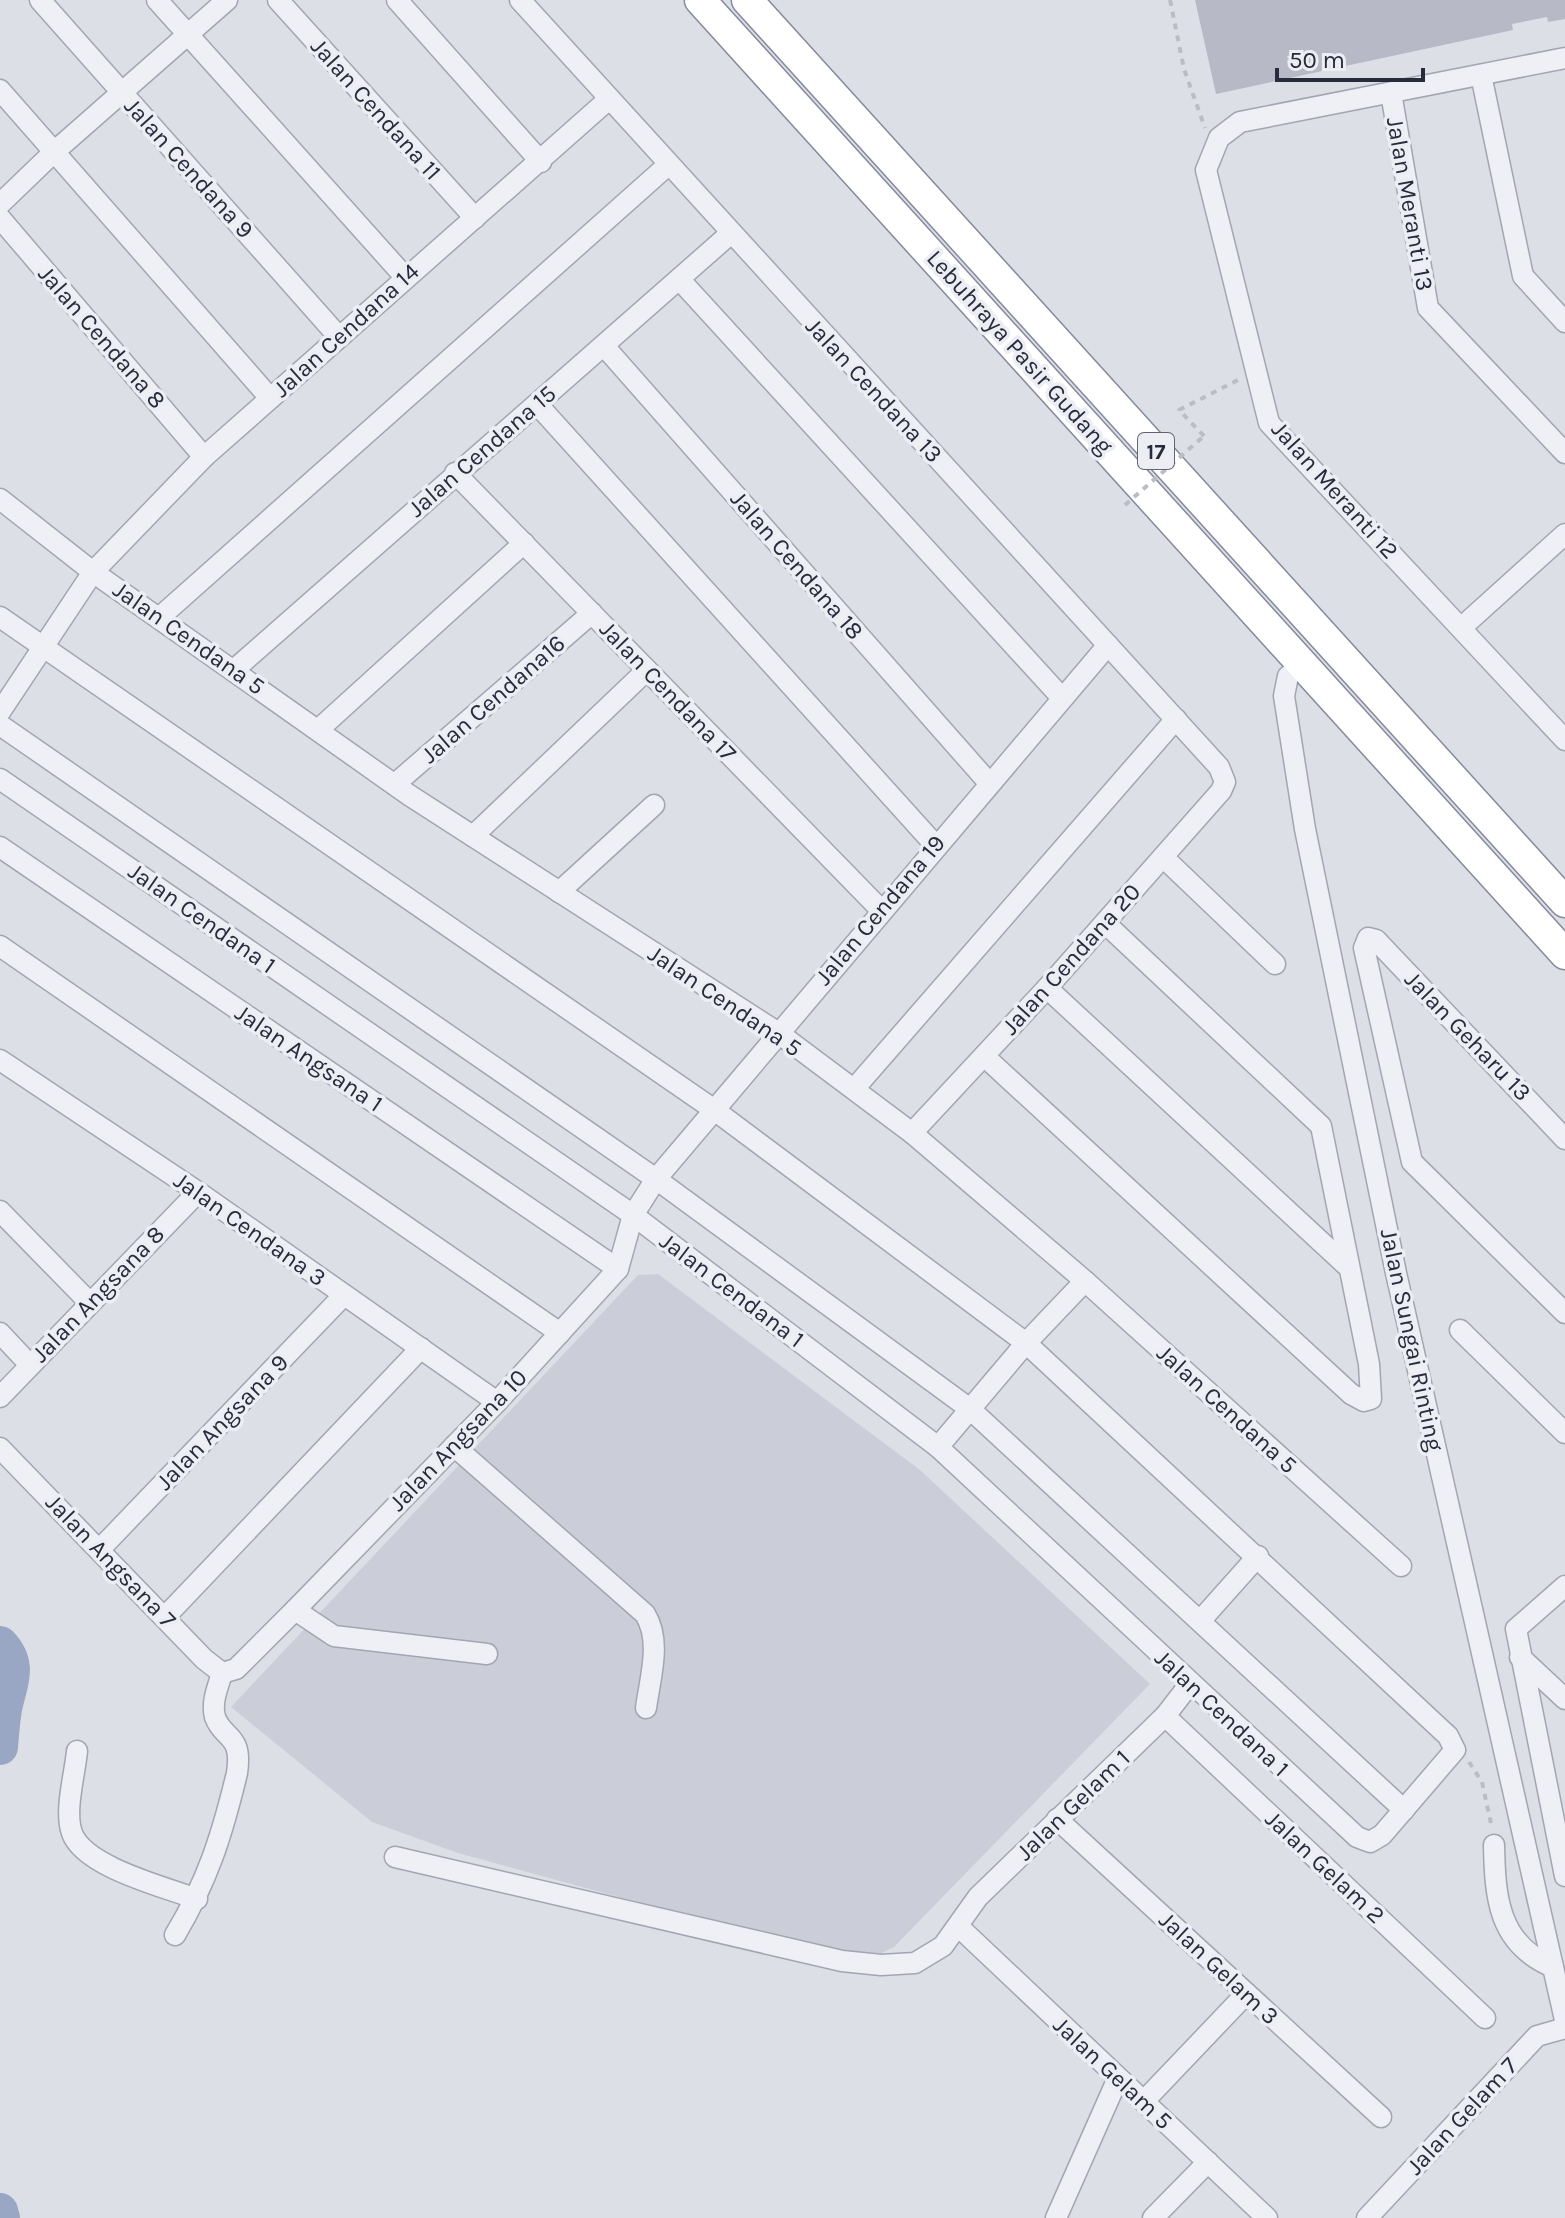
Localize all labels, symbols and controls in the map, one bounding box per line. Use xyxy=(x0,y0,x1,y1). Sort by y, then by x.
street label: Jalan Cendana 11 xyxy=(305,32,447,186)
scale bar xyxy=(1277,32,1423,82)
text: 50 m xyxy=(1289,46,1345,74)
street label: Jalan Cendana 9 xyxy=(119,92,259,244)
street label: Jalan Meranti 13 xyxy=(1381,115,1439,293)
street label: Lebuhraya Pasir Gudang xyxy=(921,244,1119,460)
street label: Jalan Cendana 14 xyxy=(267,257,425,403)
street label: Jalan Cendana 8 xyxy=(32,260,172,414)
street label: Jalan Cendana 13 xyxy=(800,312,948,468)
street label: Jalan Cendana 15 xyxy=(402,379,562,523)
street label: Jalan Meranti 12 xyxy=(1266,415,1404,565)
road number: 17 xyxy=(1138,433,1174,469)
street label: Jalan Cendana 18 xyxy=(725,485,869,645)
street label: Jalan Cendana 5 xyxy=(108,575,270,701)
street label: Jalan Cendana 17 xyxy=(594,615,742,767)
street label: Jalan Cendana16 xyxy=(415,629,571,769)
street label: Jalan Cendana 19 xyxy=(809,829,951,991)
street label: Jalan Cendana 1 xyxy=(123,857,281,979)
street label: Jalan Cendana 20 xyxy=(996,878,1146,1040)
street label: Jalan Cendana 5 xyxy=(643,939,807,1063)
street label: Jalan Geharu 13 xyxy=(1399,965,1537,1107)
street label: Jalan Angsana 1 xyxy=(230,998,388,1118)
street label: Jalan Cendana 3 xyxy=(168,1166,332,1292)
street label: Jalan Angsana 8 xyxy=(26,1220,170,1368)
street label: Jalan Sungai Rinting xyxy=(1375,1226,1449,1454)
street label: Jalan Cendana 1 xyxy=(654,1227,810,1353)
street label: Jalan Cendana 5 xyxy=(1151,1339,1303,1479)
street label: Jalan Angsana 9 xyxy=(150,1348,294,1496)
street label: Jalan Angsana 10 xyxy=(383,1363,533,1517)
street label: Jalan Angsana 7 xyxy=(40,1488,182,1634)
street label: Jalan Cendana 1 xyxy=(1149,1644,1295,1782)
street label: Jalan Gelam 1 xyxy=(1010,1744,1136,1866)
street label: Jalan Gelam 2 xyxy=(1260,1805,1390,1929)
street label: Jalan Gelam 3 xyxy=(1153,1906,1285,2030)
street label: Jalan Gelam 5 xyxy=(1048,2011,1178,2135)
street label: Jalan Gelam 7 xyxy=(1401,2052,1523,2180)

